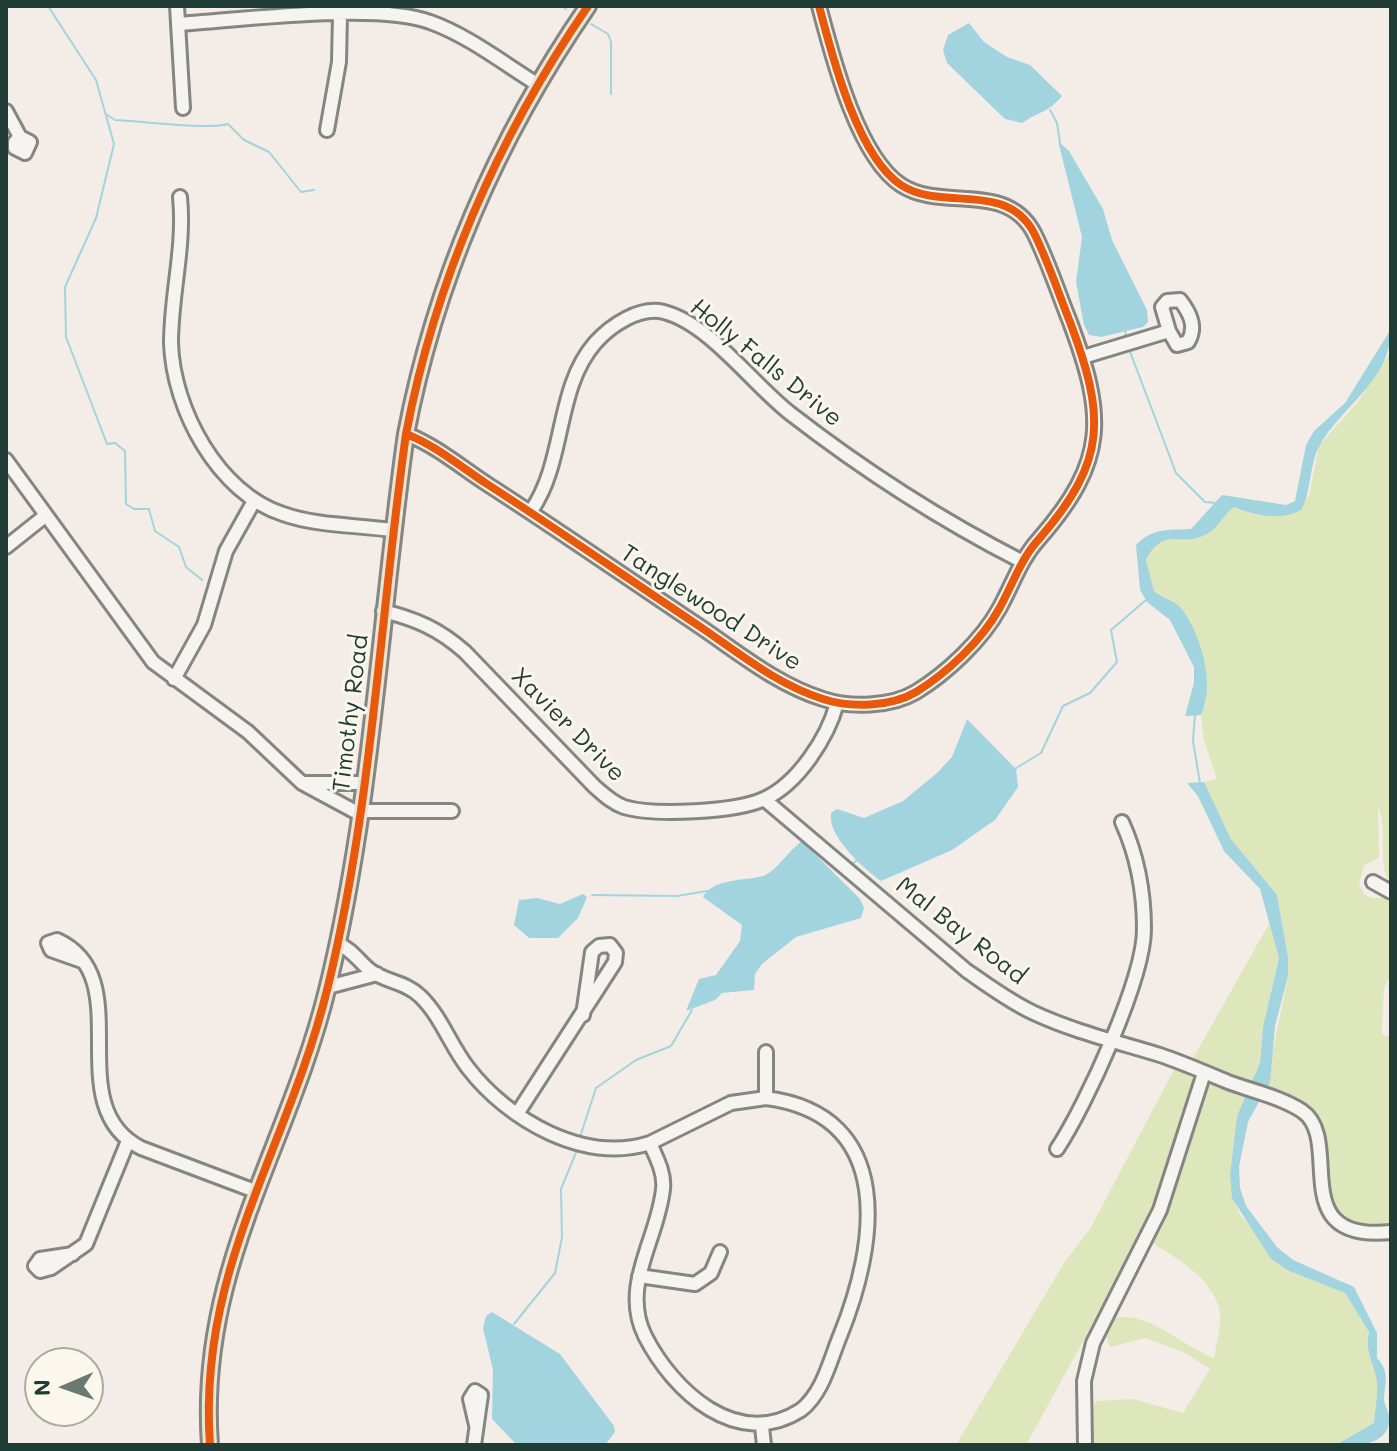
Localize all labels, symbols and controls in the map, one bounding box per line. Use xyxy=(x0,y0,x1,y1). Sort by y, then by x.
street label: Holly Falls Drive xyxy=(684,293,848,433)
street label: Tanglewood Drive xyxy=(615,539,807,677)
street label: Timothy Road xyxy=(327,633,375,793)
street label: Xavier Drive xyxy=(505,662,631,788)
street label: Mal Bay Road xyxy=(890,871,1032,991)
north arrow xyxy=(24,1347,104,1427)
text: N xyxy=(27,1379,56,1397)

